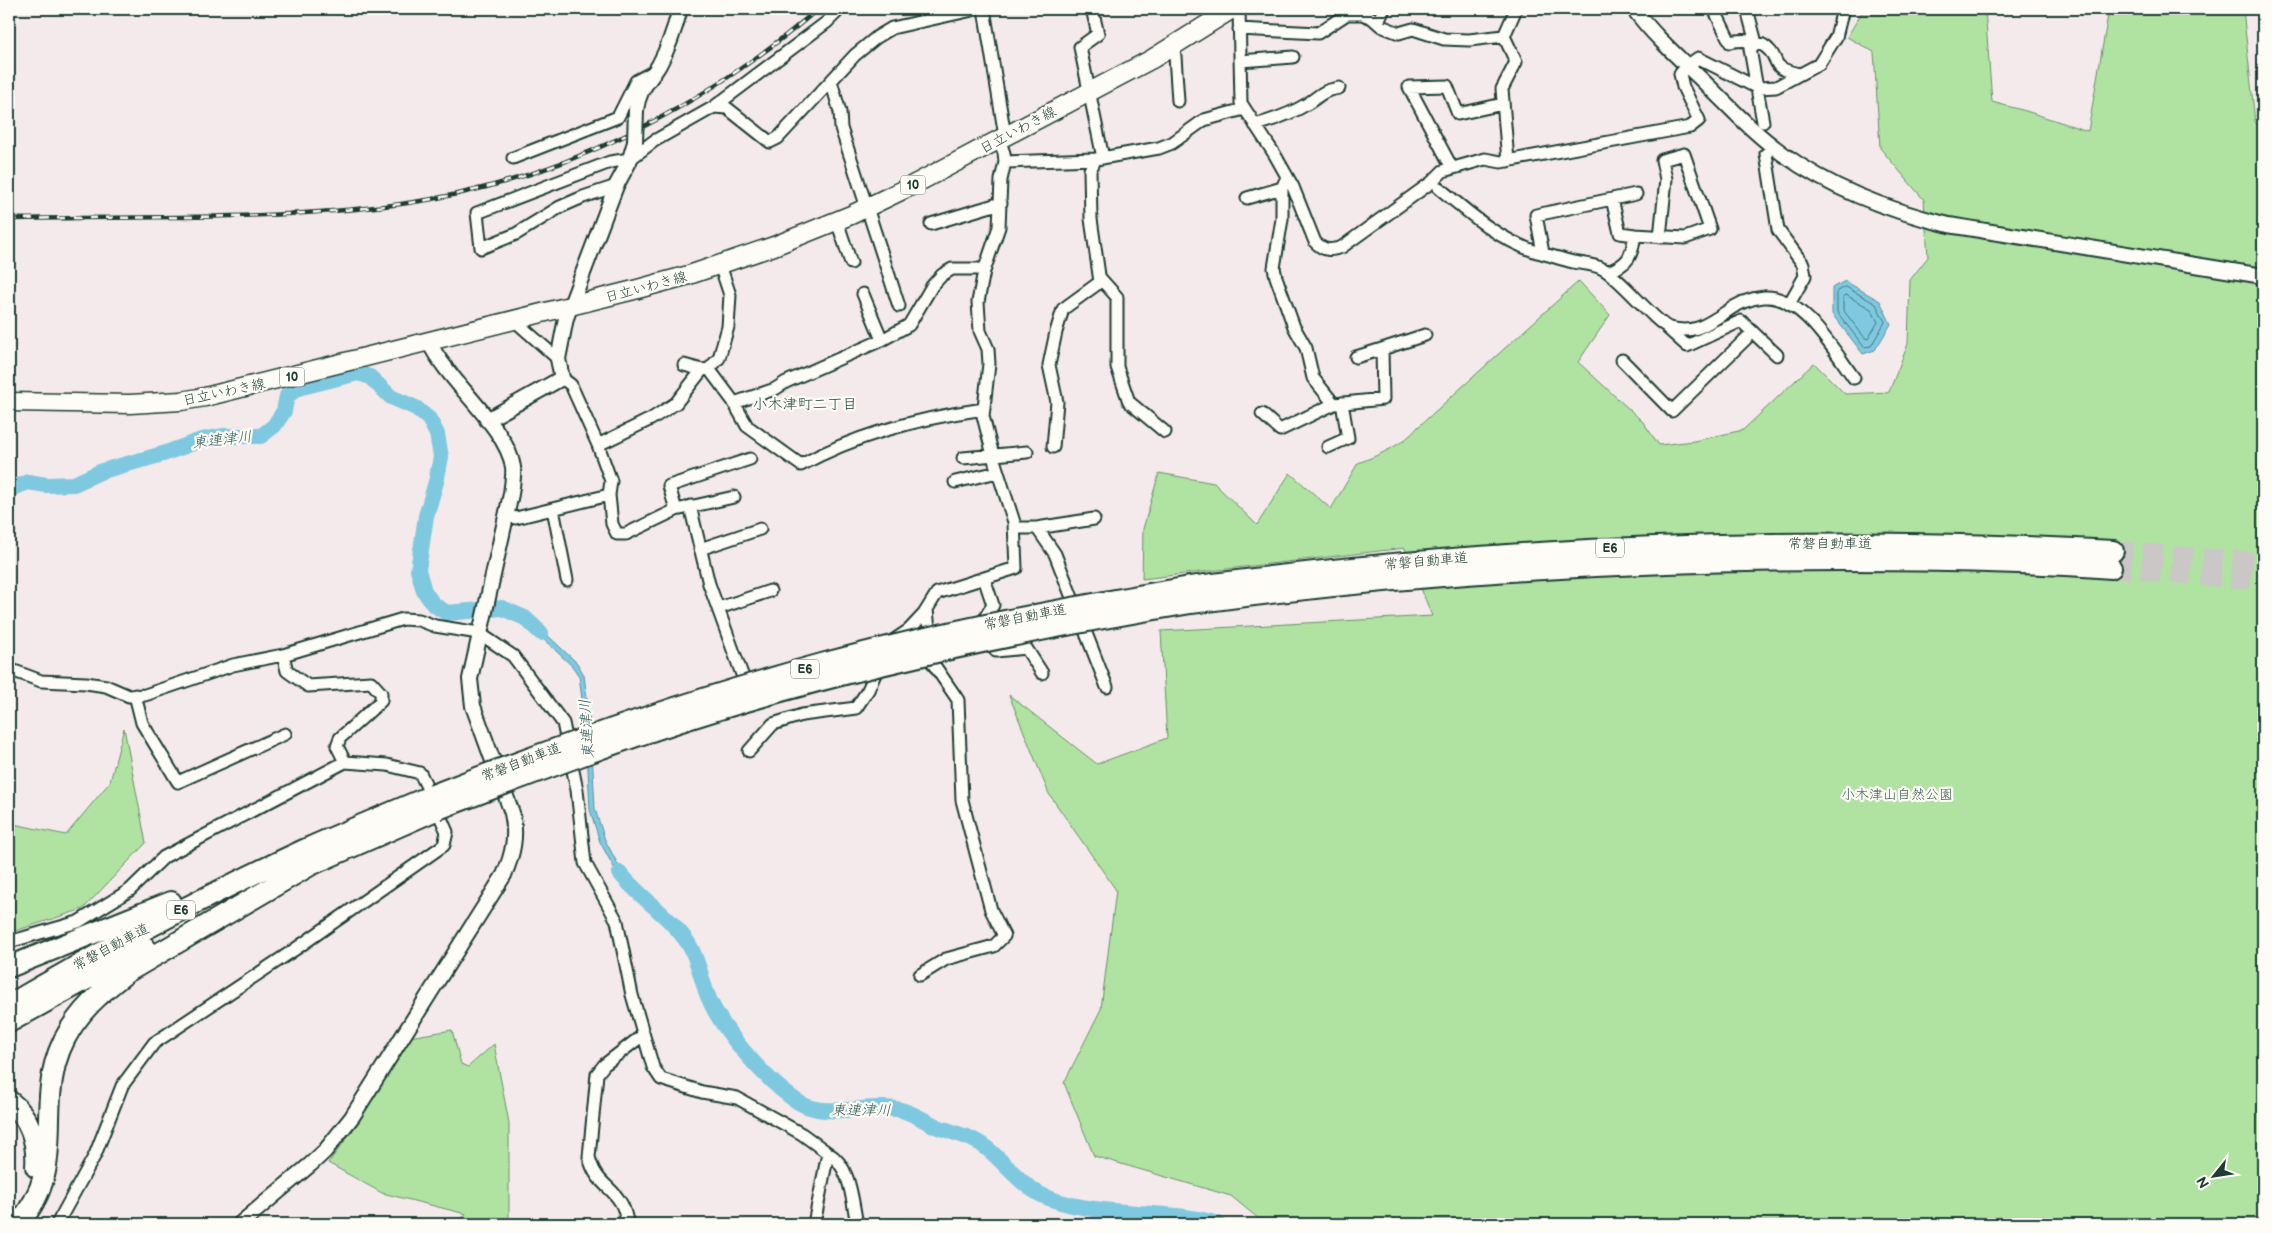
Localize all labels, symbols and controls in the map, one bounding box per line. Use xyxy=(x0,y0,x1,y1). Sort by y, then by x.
street label: 日立いわき線 xyxy=(977,103,1059,157)
road number: 10 xyxy=(900,176,926,194)
street label: 日立いわき線 xyxy=(603,268,689,306)
road number: 10 xyxy=(280,368,304,387)
street label: 日立いわき線 xyxy=(181,375,267,409)
district label: 小木津町二丁目 xyxy=(752,395,858,414)
water label: 東連津川 xyxy=(191,427,253,453)
street label: 常磐自動車道 xyxy=(1788,535,1872,552)
road number: E6 xyxy=(1596,538,1624,558)
street label: 常磐自動車道 xyxy=(1383,549,1469,573)
street label: 常磐自動車道 xyxy=(982,601,1068,633)
road number: E6 xyxy=(791,660,819,679)
water label: 東連津川 xyxy=(575,698,599,760)
street label: 常磐自動車道 xyxy=(479,739,563,785)
park label: 小木津山自然公園 xyxy=(1841,786,1953,803)
road number: E6 xyxy=(167,900,195,920)
street label: 常磐自動車道 xyxy=(70,920,152,974)
water label: 東連津川 xyxy=(831,1101,891,1120)
north arrow xyxy=(2190,1150,2240,1200)
text: N xyxy=(2193,1173,2213,1191)

